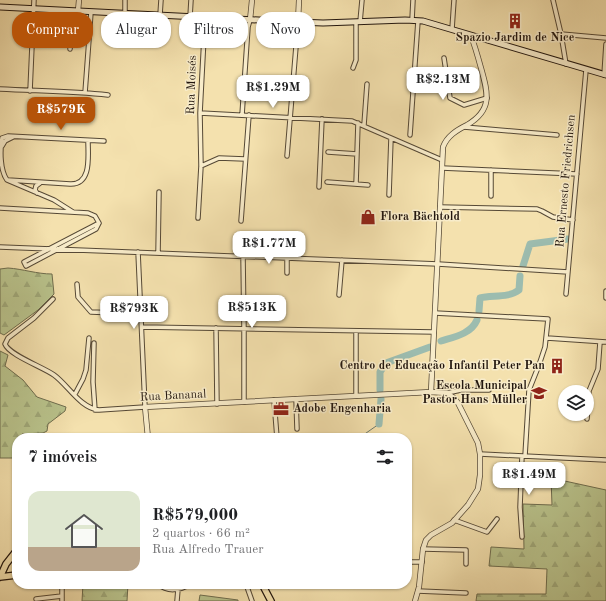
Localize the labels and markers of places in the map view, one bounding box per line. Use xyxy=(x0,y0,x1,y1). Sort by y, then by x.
building icon: Spazio Jardim de Nice xyxy=(506,12,524,30)
place label: Spazio Jardim de Nice xyxy=(456,32,575,44)
pin: R$2.13M xyxy=(406,67,480,101)
pin: R$1.29M xyxy=(236,75,310,109)
pin: R$579K xyxy=(28,97,94,131)
shop icon: Flora Bächtold xyxy=(359,208,377,226)
place label: Flora Bächtold xyxy=(380,211,461,223)
pin: R$1.77M xyxy=(232,231,306,265)
pin: R$513K xyxy=(219,295,285,329)
pin: R$793K xyxy=(101,296,167,330)
building icon: Centro de Educação Infantil Peter Pan xyxy=(548,357,566,375)
place label: Centro de Educação Infantil Peter Pan xyxy=(339,360,545,372)
place label: Escola Municipal Pastor Hans Müller xyxy=(422,380,527,406)
school or university icon: Escola Municipal Pastor Hans Müller xyxy=(530,384,548,402)
office icon: Adobe Engenharia xyxy=(272,400,290,418)
place label: Adobe Engenharia xyxy=(293,403,391,415)
pin: R$1.49M xyxy=(492,462,566,496)

